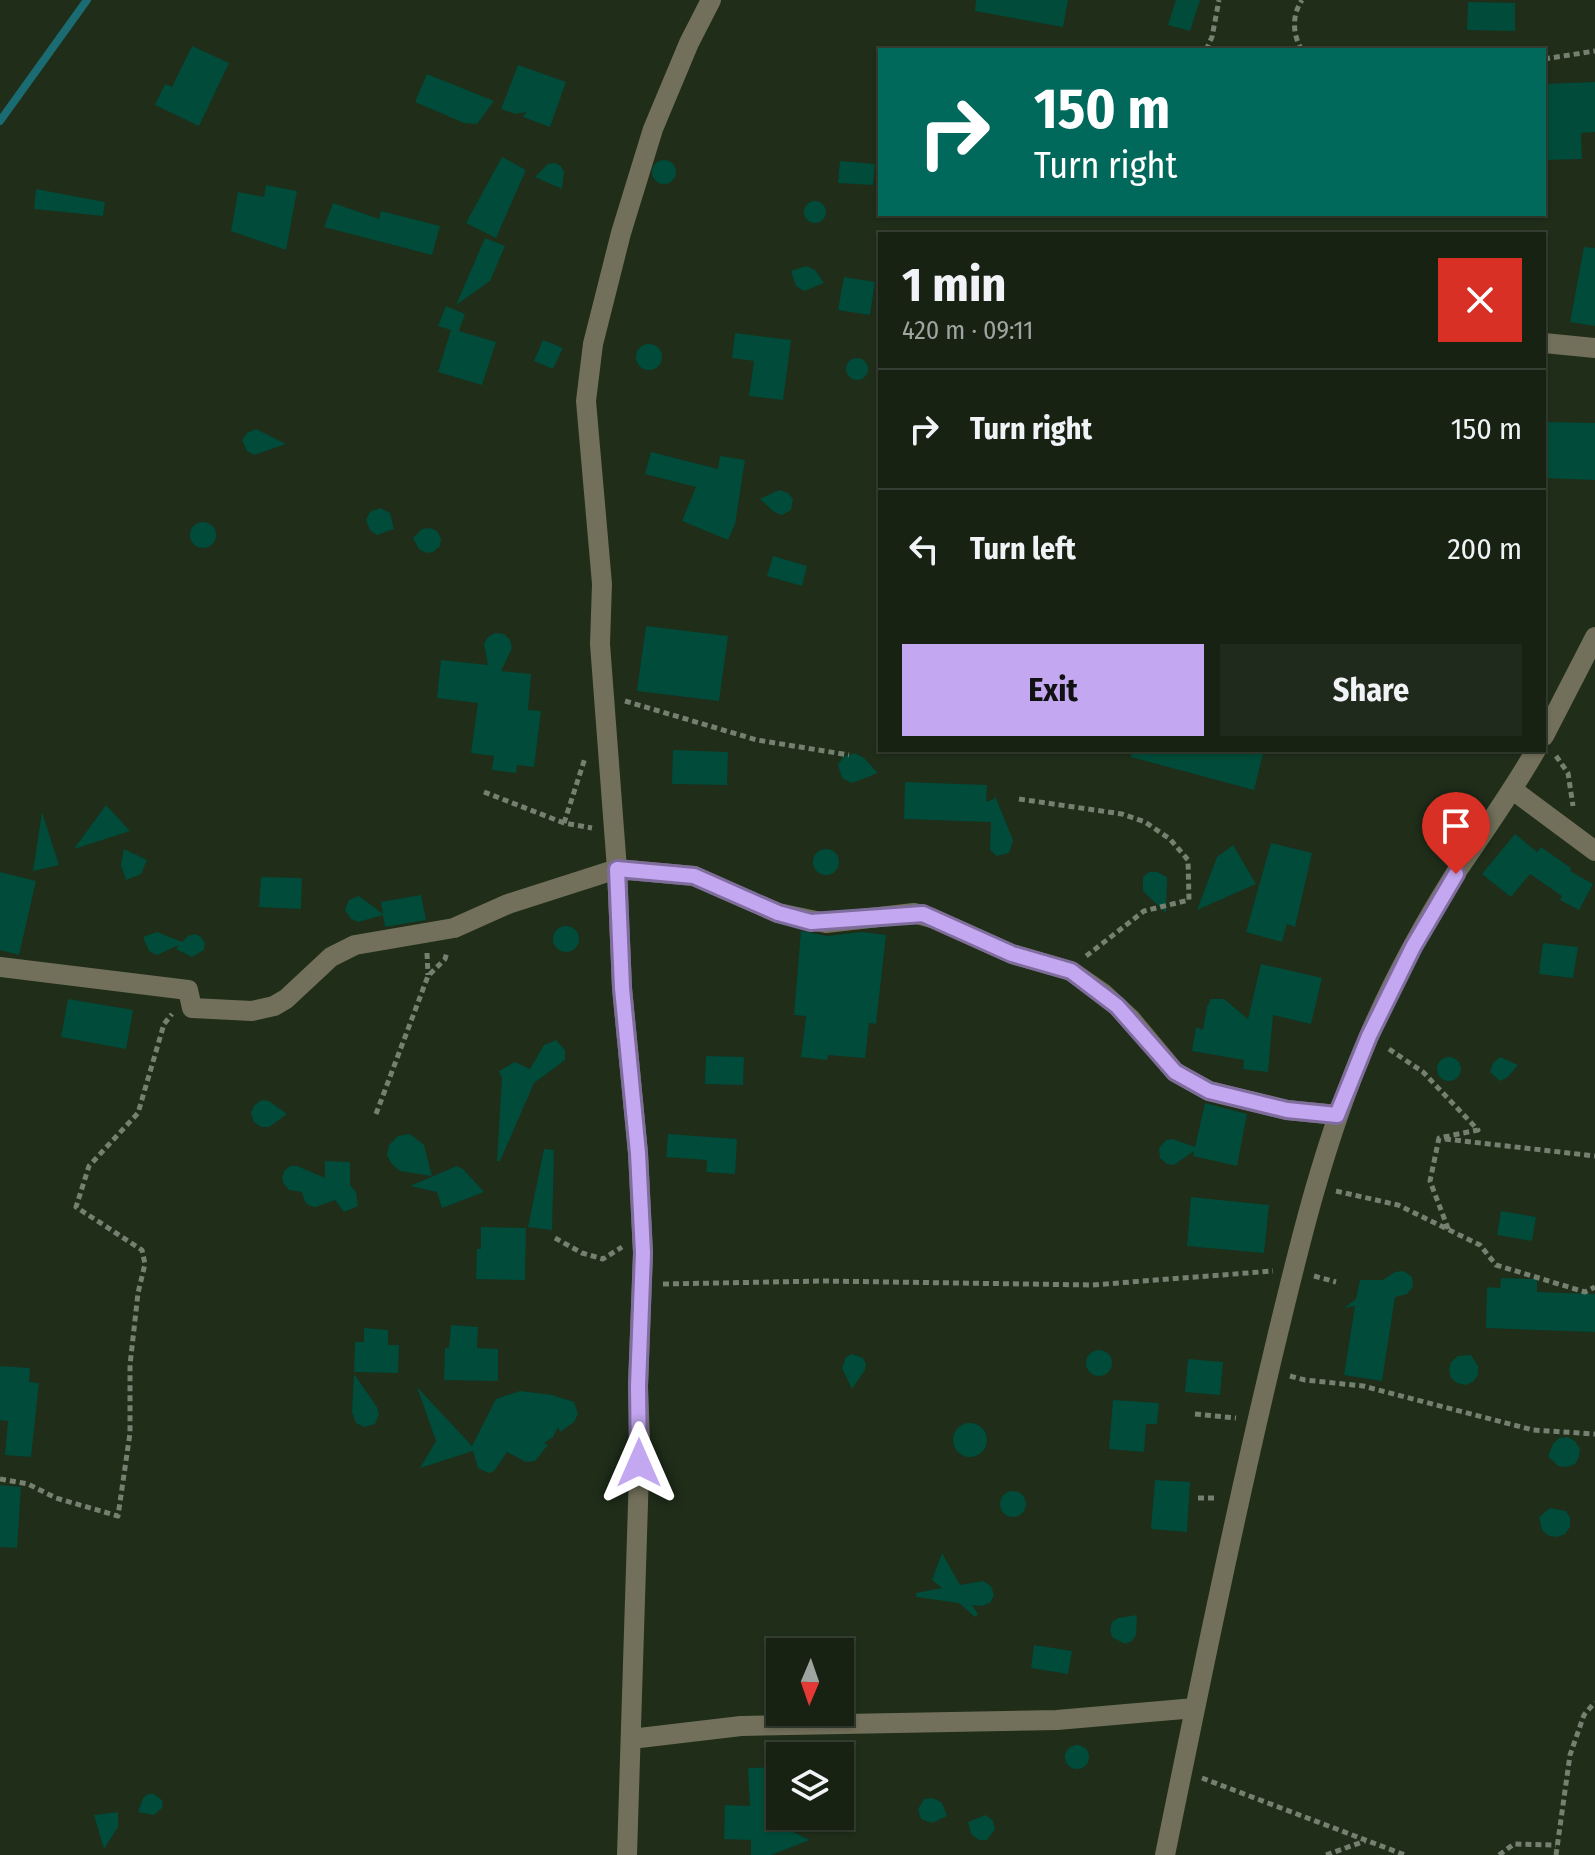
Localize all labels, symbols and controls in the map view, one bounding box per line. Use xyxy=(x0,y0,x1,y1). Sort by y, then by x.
text: 150 m xyxy=(1034,76,1170,143)
icon: right xyxy=(902,80,1006,184)
text: Turn right xyxy=(1034,144,1177,188)
text: 1 min xyxy=(902,256,1007,314)
button: close xyxy=(1438,258,1522,342)
text: 420 m · 09:11 xyxy=(902,315,1033,346)
icon: right xyxy=(902,407,946,451)
text: Turn right xyxy=(970,411,1092,447)
text: 150 m xyxy=(1451,411,1522,447)
icon: left xyxy=(902,527,946,571)
text: Turn left xyxy=(970,531,1076,567)
text: 200 m xyxy=(1447,531,1522,567)
button: Exit xyxy=(902,644,1204,736)
button: Share xyxy=(1220,644,1522,736)
pin xyxy=(1422,792,1490,874)
icon: arrive xyxy=(1434,804,1478,848)
position arrow xyxy=(597,1421,681,1505)
north arrow xyxy=(766,1638,854,1726)
map controls xyxy=(766,1638,854,1830)
button: layers xyxy=(766,1742,854,1830)

